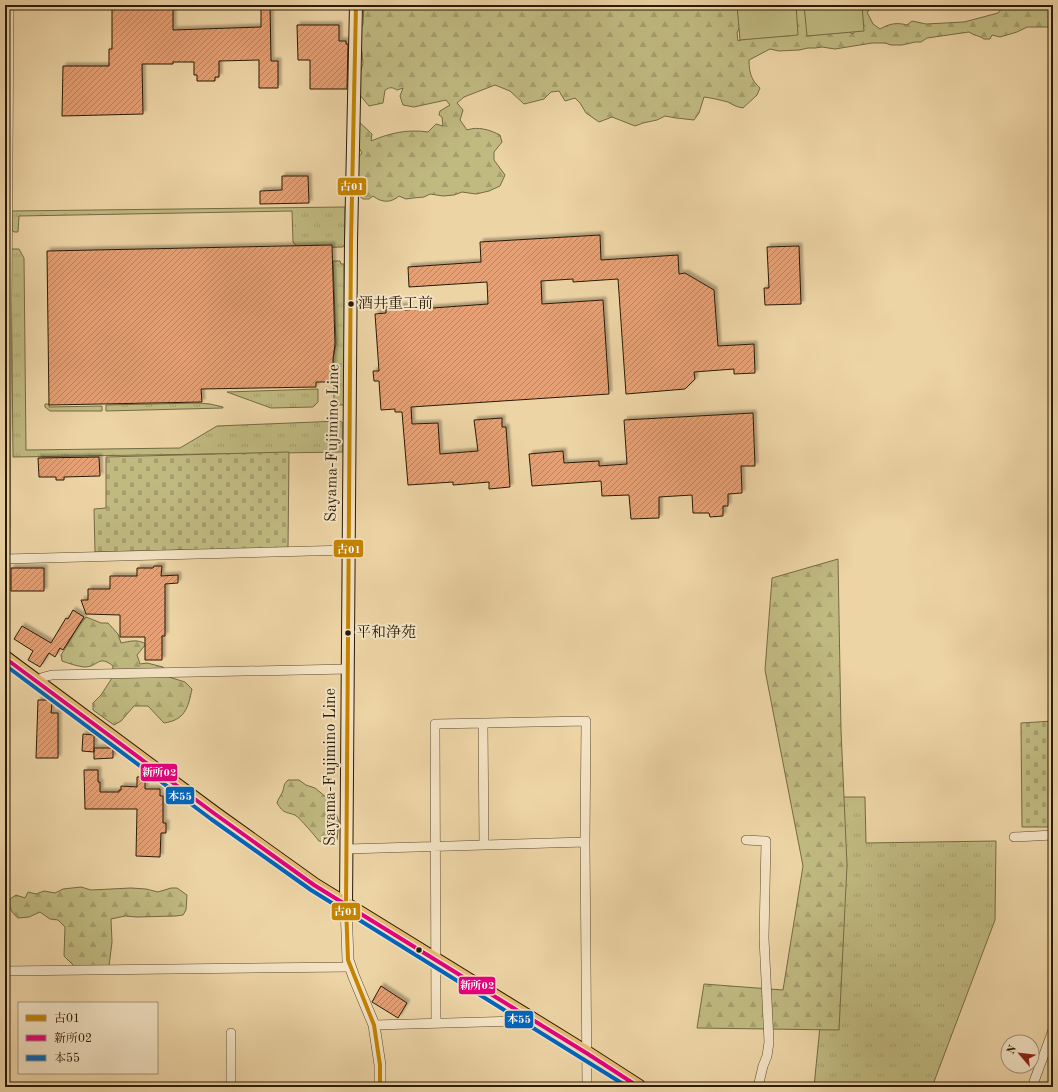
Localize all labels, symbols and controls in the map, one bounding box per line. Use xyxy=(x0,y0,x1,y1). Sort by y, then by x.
line badge: 古01 xyxy=(337,177,367,196)
text: 古01 xyxy=(340,180,364,193)
place label: 酒井重工前 xyxy=(358,295,433,312)
marker: 酒井重工前 xyxy=(346,299,356,309)
street label: Sayama-Fujimino Line xyxy=(324,364,342,522)
line badge: 古01 xyxy=(333,539,364,558)
text: 古01 xyxy=(337,543,361,556)
place label: 平和浄苑 xyxy=(356,624,416,641)
marker: 平和浄苑 xyxy=(343,628,353,638)
street label: Sayama-Fujimino Line xyxy=(323,688,339,846)
line badge: 新所02 xyxy=(140,763,178,782)
text: 新所02 xyxy=(142,766,176,779)
line badge: 本55 xyxy=(165,786,195,805)
text: 本55 xyxy=(168,790,192,803)
line badge: 古01 xyxy=(331,902,361,921)
text: 古01 xyxy=(334,905,358,918)
unlabelled marker xyxy=(414,945,424,955)
line badge: 新所02 xyxy=(458,976,496,995)
text: 新所02 xyxy=(460,979,494,992)
legend xyxy=(18,1002,158,1074)
line badge: 本55 xyxy=(504,1010,534,1029)
text: 古01 xyxy=(54,1011,80,1025)
text: 本55 xyxy=(507,1013,531,1026)
text: 新所02 xyxy=(54,1031,92,1045)
north arrow xyxy=(1000,1034,1040,1074)
text: N xyxy=(1006,1043,1020,1056)
text: 本55 xyxy=(54,1051,80,1065)

